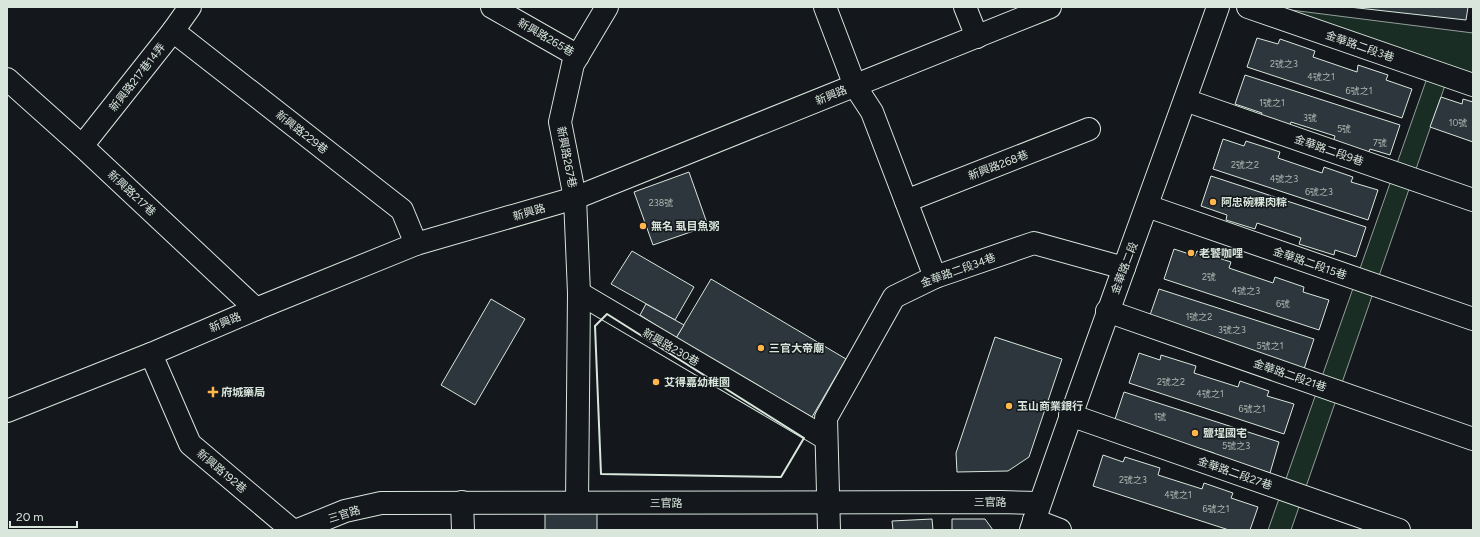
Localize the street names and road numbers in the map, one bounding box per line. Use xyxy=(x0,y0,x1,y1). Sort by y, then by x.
street label: 新興路265巷 xyxy=(515,16,576,59)
street label: 金華路二段3巷 xyxy=(1324,29,1396,64)
street label: 新興路217巷14弄 xyxy=(107,41,168,114)
street label: 新興路 xyxy=(813,83,849,108)
street label: 新興路229巷 xyxy=(273,108,330,157)
street label: 新興路267巷 xyxy=(554,125,579,189)
street label: 金華路二段9巷 xyxy=(1293,133,1365,168)
street label: 新興路268巷 xyxy=(966,148,1030,183)
street label: 新興路217巷 xyxy=(105,168,158,219)
street label: 新興路 xyxy=(511,202,547,223)
street label: 金華路二段 xyxy=(1109,240,1140,296)
street label: 金華路二段15巷 xyxy=(1271,245,1348,282)
street label: 金華路二段34巷 xyxy=(919,251,997,290)
street label: 新興路 xyxy=(207,310,243,335)
street label: 新興路230巷 xyxy=(640,326,701,369)
street label: 金華路二段21巷 xyxy=(1251,357,1328,394)
street label: 新興路192巷 xyxy=(194,447,249,496)
street label: 金華路二段27巷 xyxy=(1196,455,1274,492)
street label: 三官路 xyxy=(974,496,1007,509)
street label: 三官路 xyxy=(650,497,683,510)
street label: 三官路 xyxy=(326,503,362,526)

